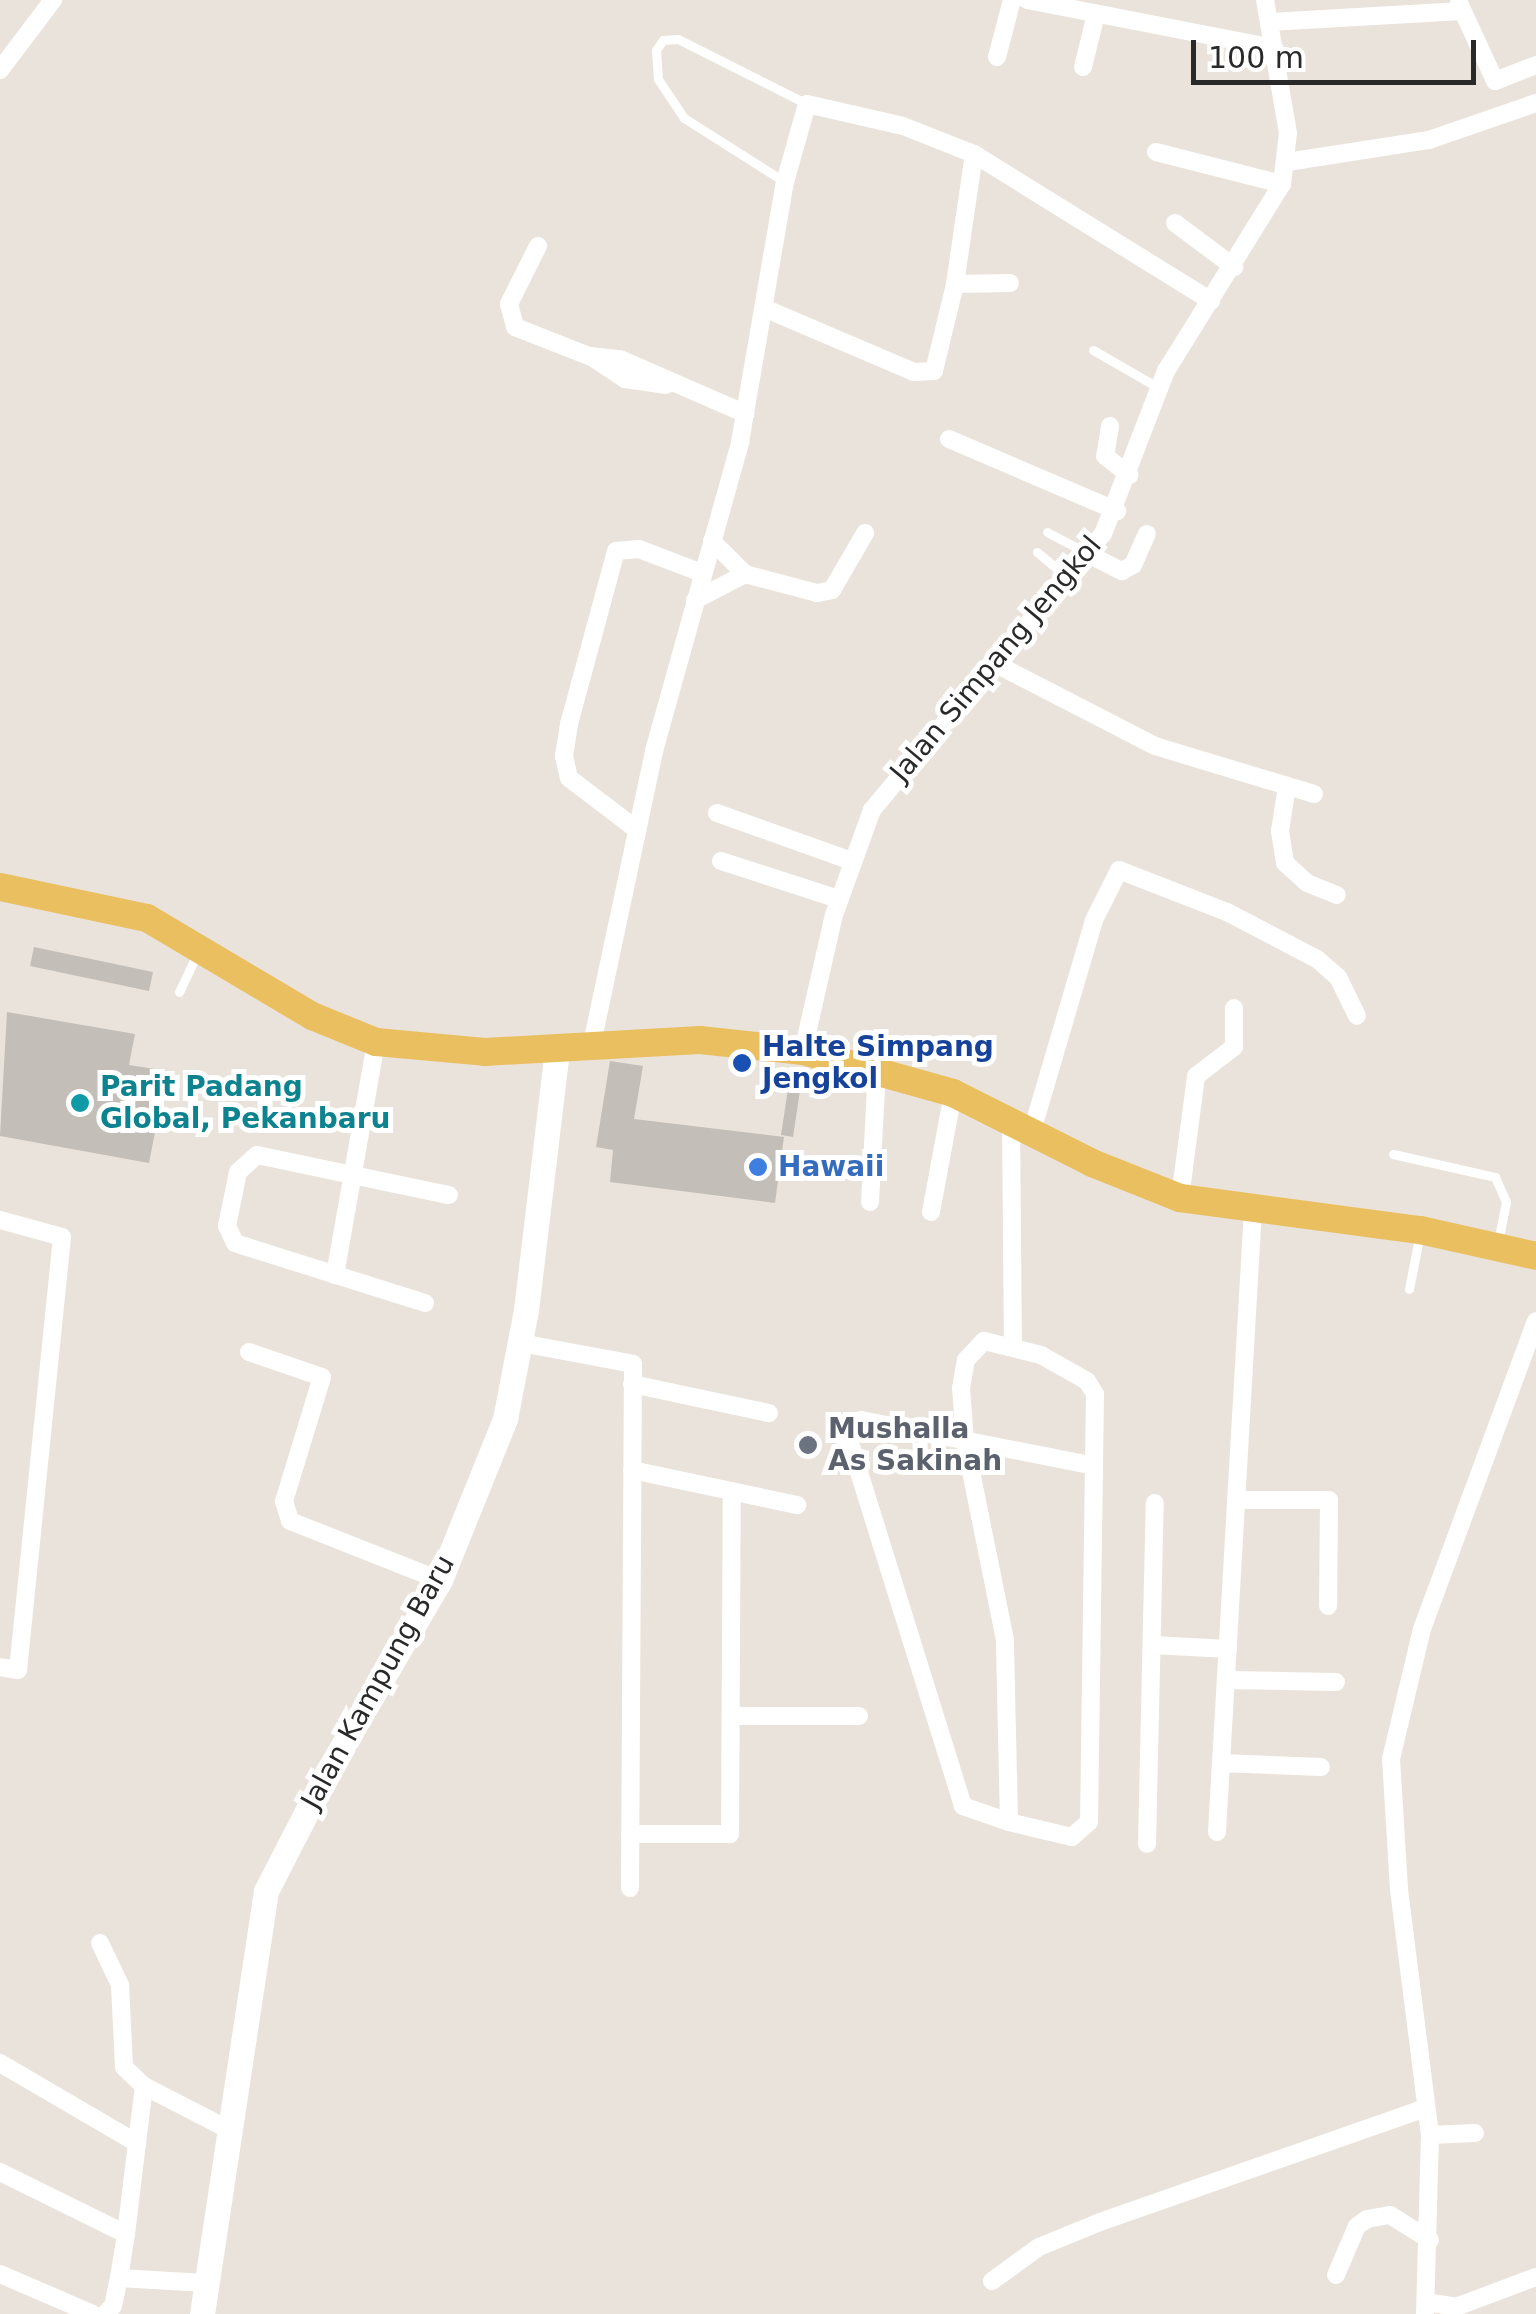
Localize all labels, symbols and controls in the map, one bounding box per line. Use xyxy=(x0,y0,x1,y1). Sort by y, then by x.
scale bar xyxy=(1196,20,1481,82)
text: 100 m xyxy=(1208,40,1304,75)
street label: Jalan Simpang Jengkol xyxy=(883,529,1109,789)
place label: Halte Simpang Jengkol xyxy=(762,1030,994,1096)
marker: Halte Simpang Jengkol xyxy=(731,1052,753,1074)
place label: Parit Padang Global, Pekanbaru xyxy=(100,1070,390,1136)
marker: Parit Padang Global, Pekanbaru xyxy=(69,1092,91,1114)
place label: Hawaii xyxy=(778,1150,884,1184)
marker: Hawaii xyxy=(747,1156,769,1178)
place label: Mushalla As Sakinah xyxy=(828,1412,1002,1478)
marker: Mushalla As Sakinah xyxy=(797,1434,819,1456)
street label: Jalan Kampung Baru xyxy=(294,1549,462,1815)

